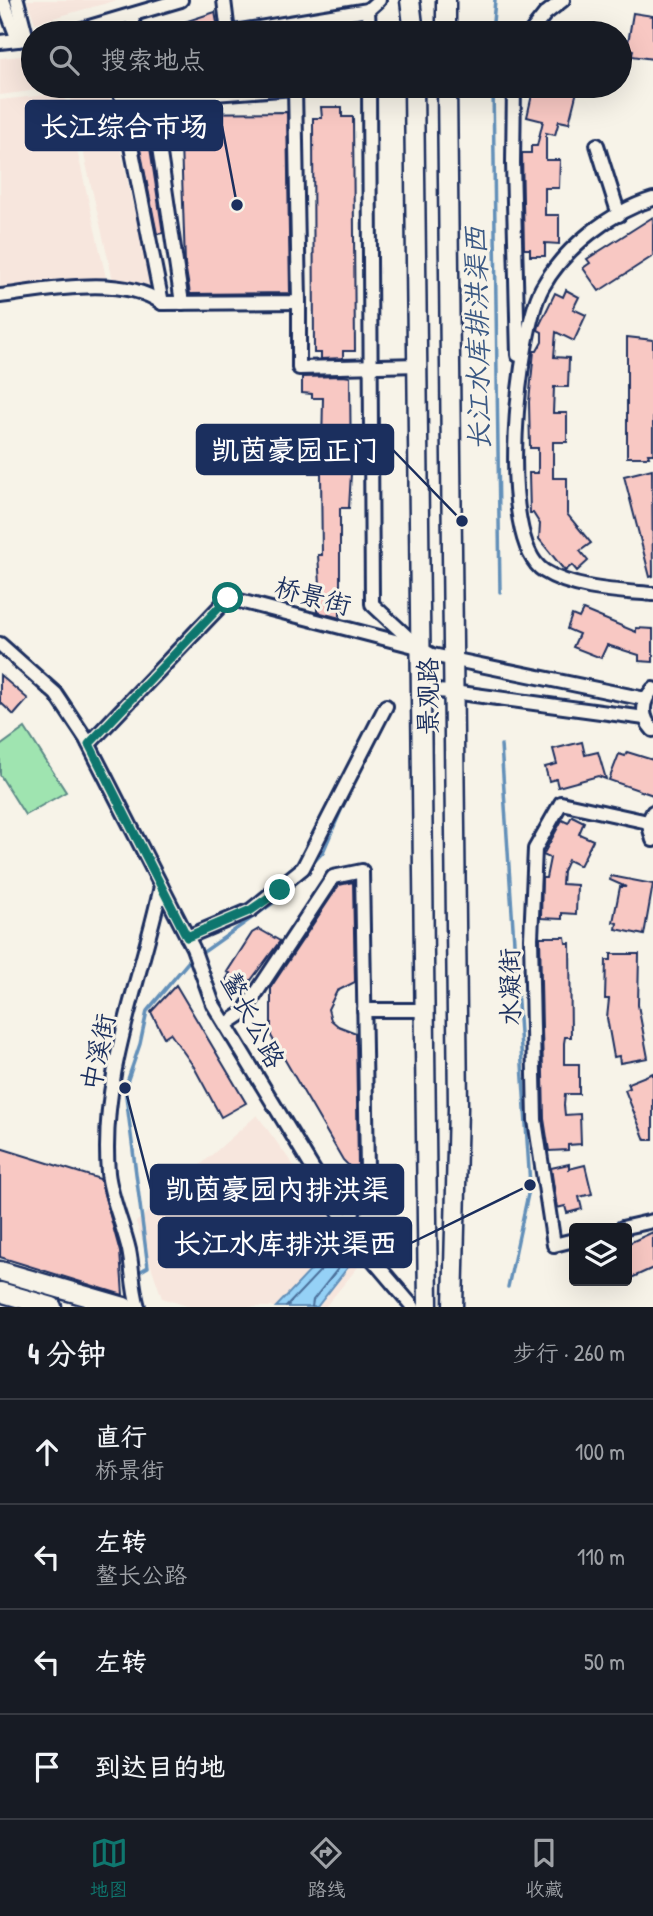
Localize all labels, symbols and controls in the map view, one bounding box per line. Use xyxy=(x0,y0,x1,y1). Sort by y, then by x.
search box xyxy=(21,21,632,98)
icon: search xyxy=(45,41,83,79)
text: 搜索地点 xyxy=(101,42,205,77)
callout: 长江综合市场 xyxy=(26,101,222,150)
text: 长江综合市场 xyxy=(40,107,208,145)
water label: 长江水库排洪渠西 xyxy=(456,225,498,451)
callout: 凯茵豪园正门 xyxy=(197,425,393,474)
text: 凯茵豪园正门 xyxy=(211,431,379,469)
street label: 桥景街 xyxy=(271,569,355,623)
route start xyxy=(212,582,243,613)
street label: 景观路 xyxy=(410,657,445,735)
route end xyxy=(264,874,295,905)
street label: 水凝街 xyxy=(491,948,528,1026)
street label: 鳌长公路 xyxy=(214,966,293,1074)
street label: 中溪街 xyxy=(72,1010,123,1094)
callout: 凯茵豪园内排洪渠 xyxy=(151,1165,403,1214)
text: 凯茵豪园内排洪渠 xyxy=(165,1170,389,1208)
callout: 长江水库排洪渠西 xyxy=(159,1218,411,1267)
map controls xyxy=(569,1223,632,1286)
button: layers xyxy=(569,1223,632,1286)
text: 长江水库排洪渠西 xyxy=(173,1224,397,1262)
text: 4 分钟 xyxy=(28,1333,106,1373)
text: 步行 · 260 m xyxy=(513,1337,625,1368)
text: 直行 xyxy=(95,1419,147,1454)
icon: ahead xyxy=(28,1433,66,1471)
text: 100 m xyxy=(575,1436,625,1467)
text: 桥景街 xyxy=(95,1454,164,1485)
text: 左转 xyxy=(95,1524,147,1559)
icon: left xyxy=(28,1538,66,1576)
text: 110 m xyxy=(577,1541,625,1572)
text: 鳌长公路 xyxy=(95,1559,187,1590)
icon: left xyxy=(28,1643,66,1681)
text: 左转 xyxy=(95,1644,147,1679)
text: 50 m xyxy=(584,1646,625,1677)
icon: arrive xyxy=(28,1748,66,1786)
text: 到达目的地 xyxy=(95,1749,225,1784)
tab: 地图 xyxy=(90,1834,128,1902)
tab: 路线 xyxy=(307,1834,345,1902)
tab: 收藏 xyxy=(525,1834,563,1902)

